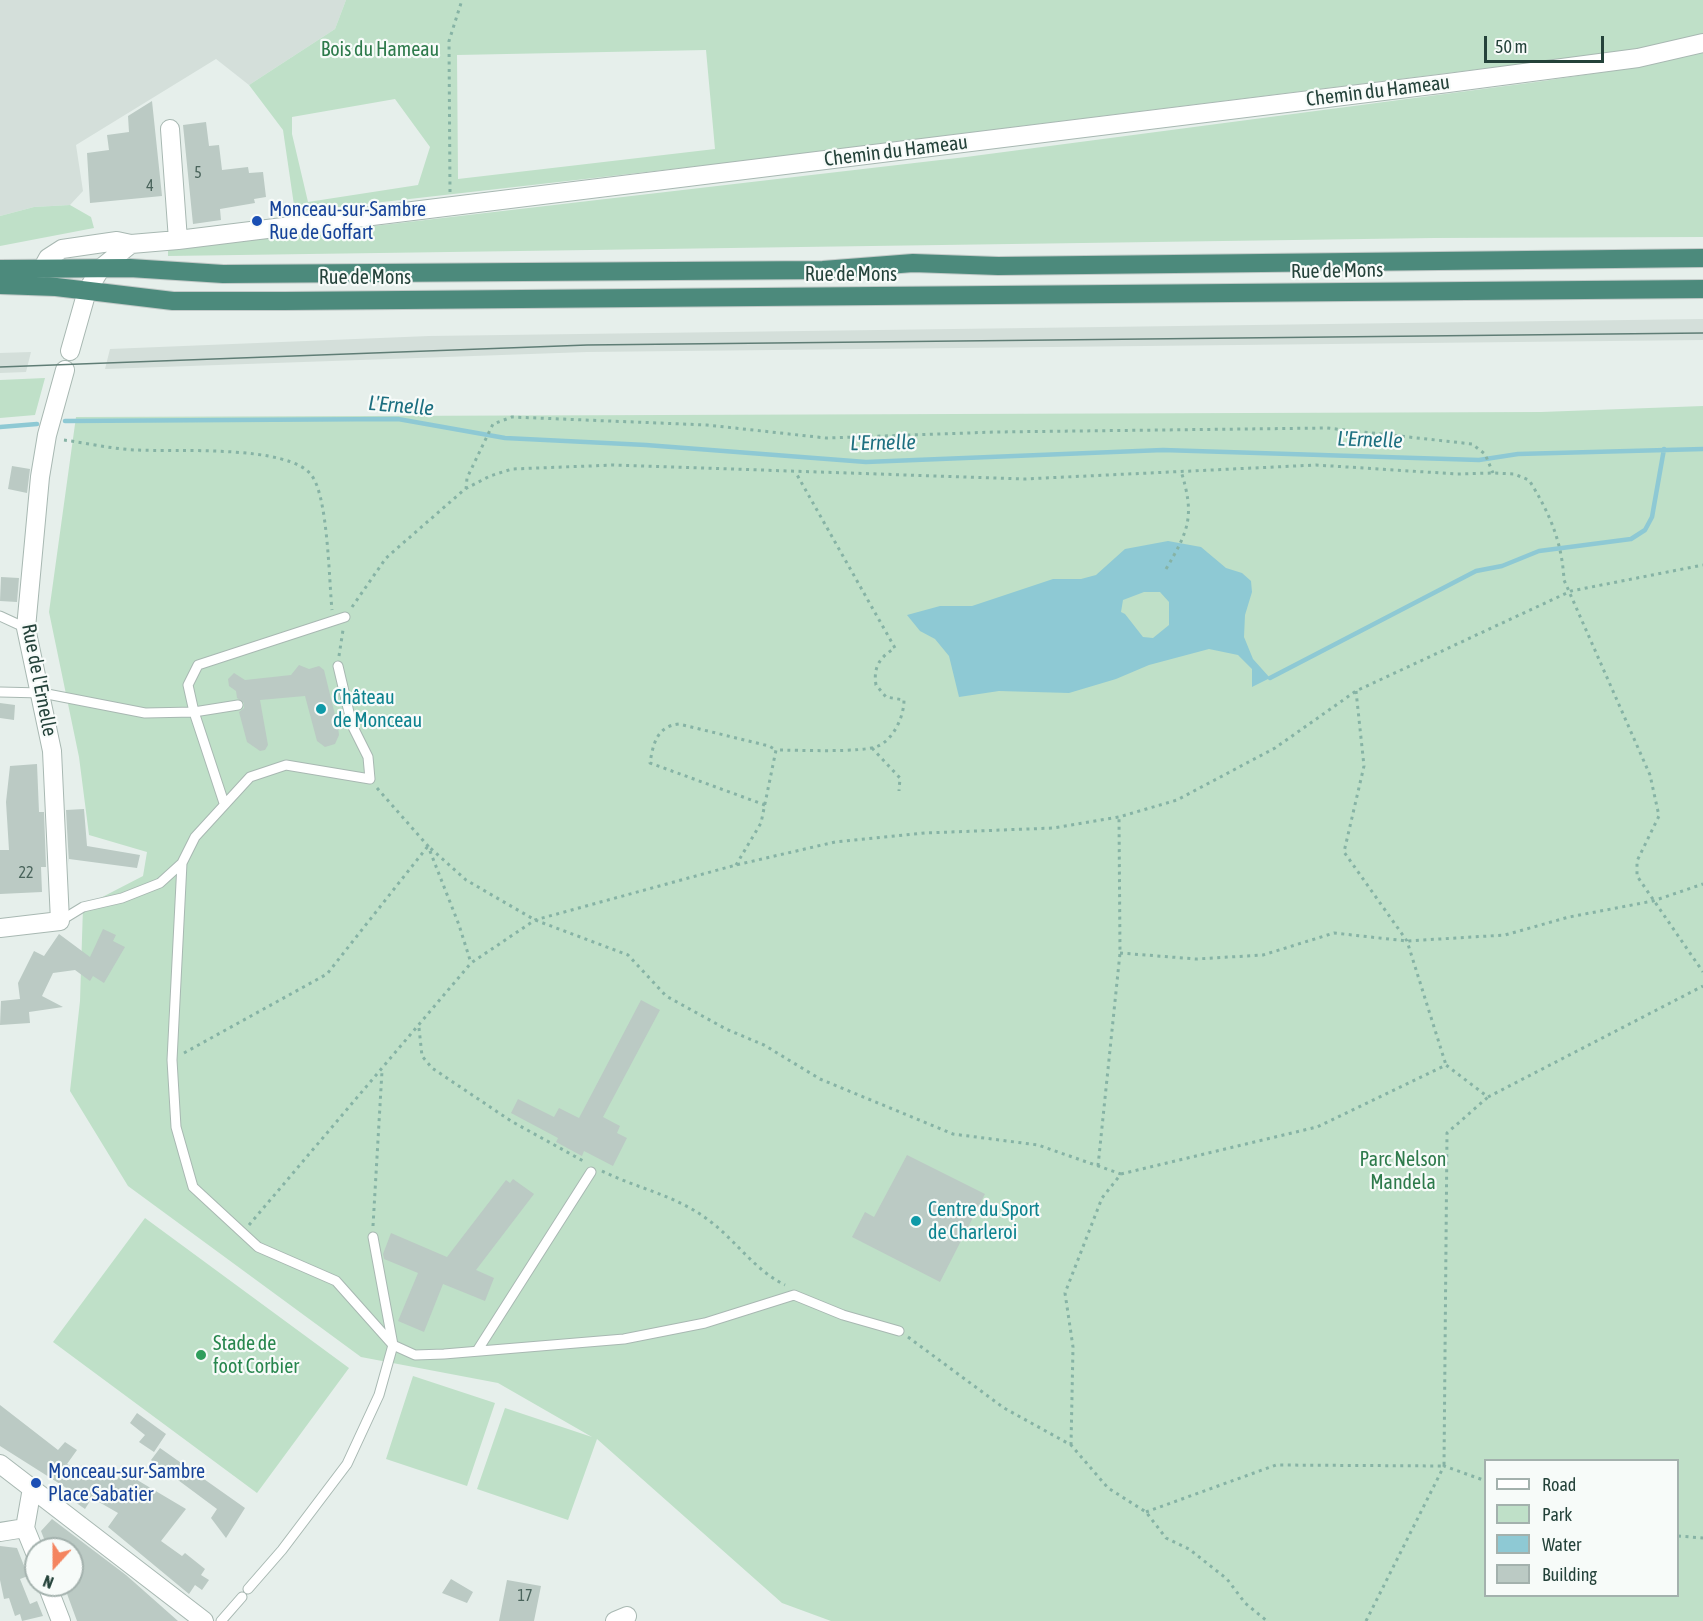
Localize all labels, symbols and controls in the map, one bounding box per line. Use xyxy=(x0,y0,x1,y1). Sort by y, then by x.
scale bar xyxy=(1487,24,1607,62)
text: 50 m xyxy=(1495,36,1527,57)
park label: Bois du Hameau xyxy=(321,38,439,62)
street label: Chemin du Hameau xyxy=(1305,70,1451,112)
street label: Chemin du Hameau xyxy=(823,130,969,172)
house number: 5 xyxy=(194,163,202,183)
house number: 4 xyxy=(146,176,154,196)
place label: Monceau-sur-Sambre Rue de Goffart xyxy=(269,198,426,245)
marker: Monceau-sur-Sambre Rue de Goffart xyxy=(250,214,264,228)
street label: Rue de Mons xyxy=(1291,258,1383,284)
street label: Rue de Mons xyxy=(805,263,897,287)
street label: Rue de Mons xyxy=(319,266,411,290)
water label: L'Ernelle xyxy=(367,391,435,421)
water label: L'Ernelle xyxy=(1337,426,1403,454)
water label: L'Ernelle xyxy=(850,430,916,456)
street label: Rue de l'Ernelle xyxy=(16,622,62,738)
place label: Château de Monceau xyxy=(333,686,422,733)
marker: Château de Monceau xyxy=(314,702,328,716)
house number: 22 xyxy=(18,863,34,883)
park label: Parc Nelson Mandela xyxy=(1359,1148,1447,1195)
place label: Centre du Sport de Charleroi xyxy=(928,1198,1040,1245)
marker: Centre du Sport de Charleroi xyxy=(909,1214,923,1228)
place label: Stade de foot Corbier xyxy=(213,1332,299,1379)
marker: Stade de foot Corbier xyxy=(194,1348,208,1362)
legend xyxy=(1484,1459,1679,1597)
place label: Monceau-sur-Sambre Place Sabatier xyxy=(48,1460,205,1507)
text: Road xyxy=(1542,1474,1576,1495)
marker: Monceau-sur-Sambre Place Sabatier xyxy=(29,1476,43,1490)
text: Park xyxy=(1542,1504,1572,1525)
text: Water xyxy=(1542,1534,1581,1555)
north arrow xyxy=(24,1537,84,1597)
text: Building xyxy=(1542,1564,1597,1585)
text: N xyxy=(41,1572,56,1592)
house number: 17 xyxy=(517,1586,533,1606)

